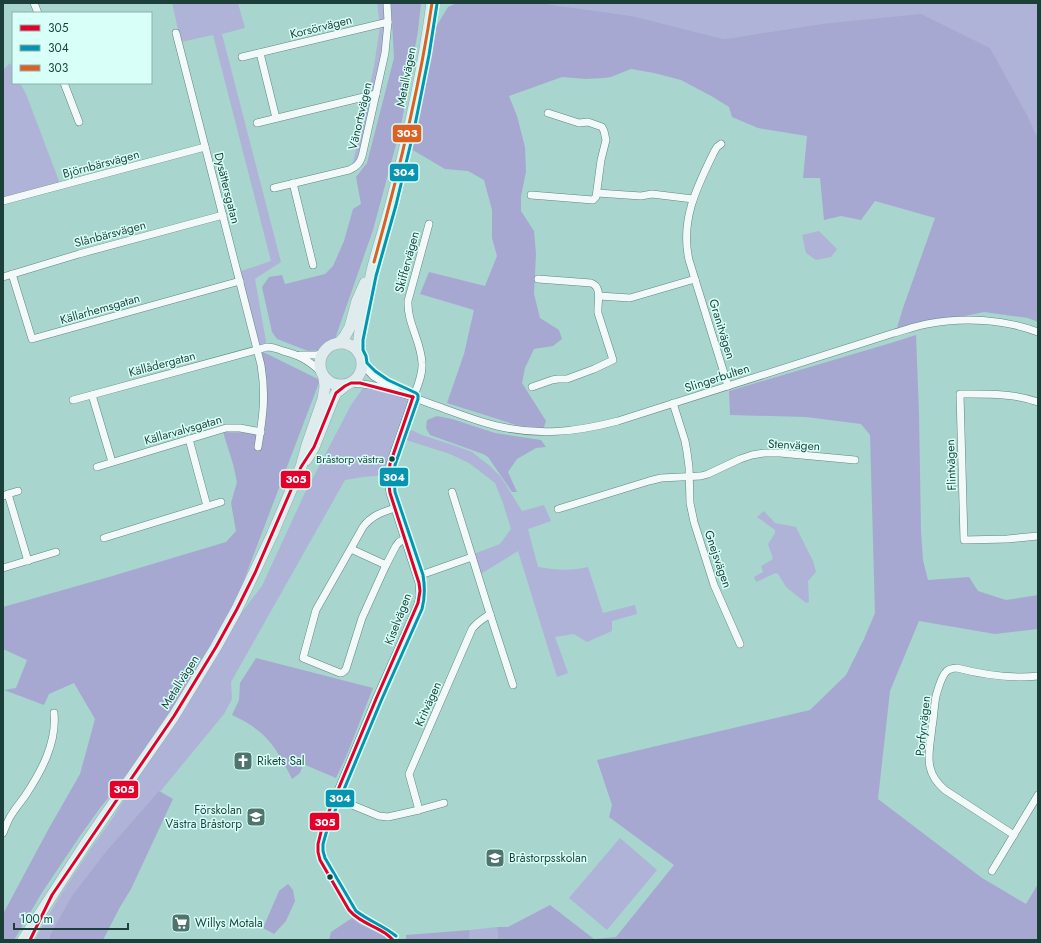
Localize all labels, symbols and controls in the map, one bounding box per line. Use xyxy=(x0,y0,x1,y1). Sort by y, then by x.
street label: Korsörvägen xyxy=(288,11,354,43)
legend xyxy=(12,12,152,84)
text: 305 xyxy=(48,19,69,37)
text: 304 xyxy=(48,39,69,57)
street label: Metallvägen xyxy=(391,46,421,108)
text: 303 xyxy=(48,59,69,77)
street label: Vänortsvägen xyxy=(343,80,377,152)
line badge: 303 xyxy=(392,124,422,143)
text: 303 xyxy=(397,125,418,141)
street label: Björnbärsvägen xyxy=(61,145,141,183)
street label: Dysättersgatan xyxy=(209,151,245,225)
line badge: 304 xyxy=(389,163,419,182)
text: 304 xyxy=(393,164,415,180)
street label: Slånbärsvägen xyxy=(72,216,148,252)
street label: Skiffervägen xyxy=(390,229,424,295)
street label: Källarhemsgatan xyxy=(58,289,142,329)
street label: Granitvägen xyxy=(704,297,740,361)
street label: Källådergatan xyxy=(127,346,197,382)
street label: Slingerbulten xyxy=(682,359,752,397)
street label: Källarvalvsgatan xyxy=(142,410,224,450)
street label: Stenvägen xyxy=(767,435,821,455)
street label: Flintvägen xyxy=(941,439,961,491)
place label: Bråstorp västra xyxy=(316,451,384,467)
marker: Bråstorp västra xyxy=(387,454,397,464)
line badge: 304 xyxy=(379,467,409,487)
text: 304 xyxy=(383,469,405,485)
line badge: 305 xyxy=(280,470,311,489)
text: 305 xyxy=(285,471,307,487)
street label: Gnejsvägen xyxy=(700,528,736,590)
street label: Kiselvägen xyxy=(380,591,416,647)
street label: Metallvägen xyxy=(156,652,204,712)
street label: Kritvägen xyxy=(410,679,446,729)
street label: Porfyrvägen xyxy=(911,695,935,757)
church icon: Rikets Sal xyxy=(232,750,254,772)
place label: Rikets Sal xyxy=(257,752,305,770)
line badge: 305 xyxy=(109,780,139,799)
text: 305 xyxy=(113,781,135,797)
line badge: 304 xyxy=(325,789,355,808)
text: 304 xyxy=(329,790,351,806)
place label: Förskolan Västra Bråstorp xyxy=(165,801,242,833)
school or university icon: Förskolan Västra Bråstorp xyxy=(245,806,267,828)
line badge: 305 xyxy=(309,812,340,831)
text: 305 xyxy=(314,814,336,830)
school or university icon: Bråstorpsskolan xyxy=(484,847,506,869)
place label: Bråstorpsskolan xyxy=(509,849,587,867)
unlabelled marker xyxy=(325,872,335,882)
scale bar xyxy=(14,905,128,931)
text: 100 m xyxy=(20,910,53,928)
supermarket icon: Willys Motala xyxy=(170,912,192,934)
place label: Willys Motala xyxy=(195,914,263,932)

